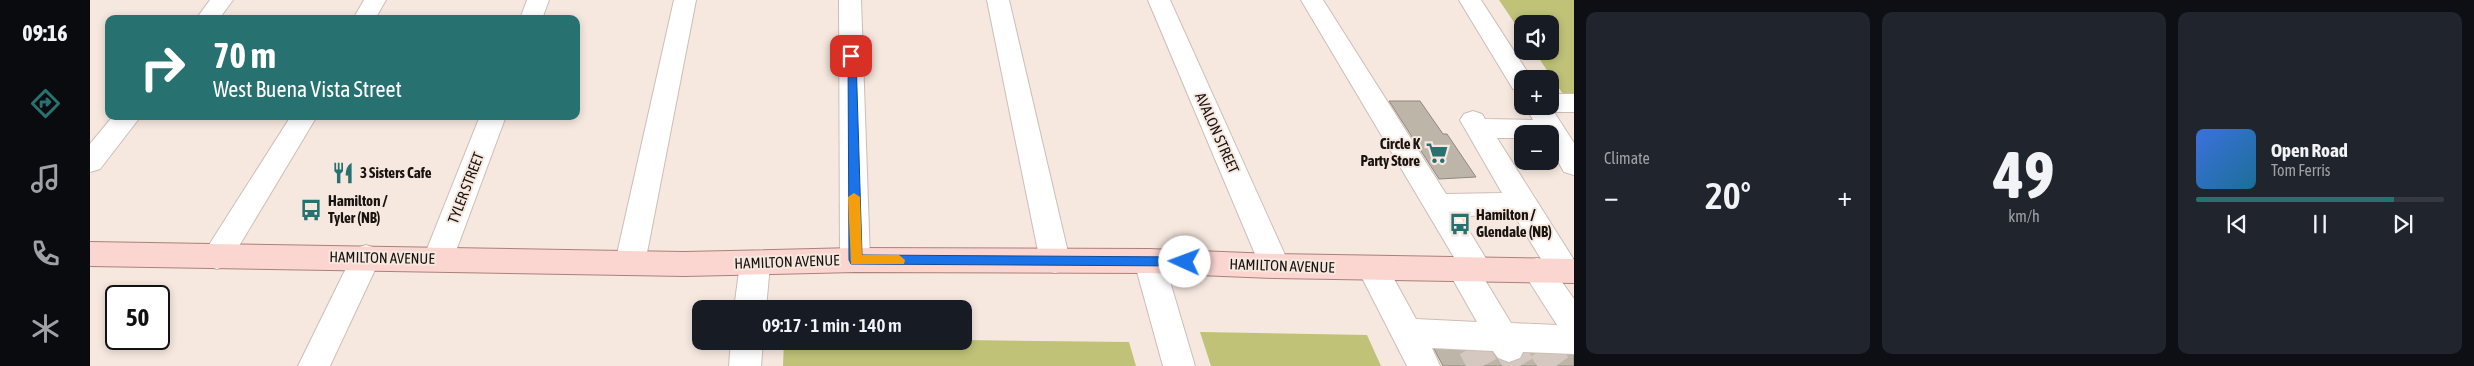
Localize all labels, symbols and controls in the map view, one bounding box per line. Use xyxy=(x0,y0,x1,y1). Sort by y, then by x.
map controls xyxy=(1514,15,1559,170)
button: sound xyxy=(1514,15,1559,60)
text: 09:16 xyxy=(22,20,68,46)
icon: right xyxy=(130,35,195,100)
text: 70 m xyxy=(213,35,276,75)
pin xyxy=(830,35,872,77)
icon: arrive xyxy=(837,42,865,70)
button: + xyxy=(1514,70,1559,115)
text: West Buena Vista Street xyxy=(213,76,402,102)
icon: directions xyxy=(28,86,63,121)
street label: AVALON STREET xyxy=(1192,90,1243,176)
button: − xyxy=(1514,125,1559,170)
place label: Circle K Party Store xyxy=(1360,135,1421,169)
text: 49 xyxy=(1993,137,2055,212)
text: Open Road xyxy=(2271,139,2348,161)
supermarket icon: Circle K Party Store xyxy=(1424,140,1450,166)
street label: TYLER STREET xyxy=(444,149,487,226)
text: Climate xyxy=(1604,149,1650,167)
restaurant icon: 3 Sisters Cafe xyxy=(330,160,356,186)
icon: music xyxy=(28,161,63,196)
text: Tom Ferris xyxy=(2271,161,2330,179)
place label: 3 Sisters Cafe xyxy=(360,164,432,181)
text: 20° xyxy=(1705,174,1751,217)
text: − xyxy=(1604,180,1619,212)
text: + xyxy=(1837,180,1852,212)
place label: Hamilton / Tyler (NB) xyxy=(328,192,388,226)
bus stop icon: Hamilton / Tyler (NB) xyxy=(298,197,324,223)
place label: Hamilton / Glendale (NB) xyxy=(1476,206,1552,240)
text: km/h xyxy=(2008,207,2040,225)
icon: previous xyxy=(2223,210,2251,238)
icon: pause xyxy=(2306,210,2334,238)
icon: next xyxy=(2389,210,2417,238)
bus stop icon: Hamilton / Glendale (NB) xyxy=(1447,211,1473,237)
position arrow xyxy=(1158,235,1210,287)
icon: phone xyxy=(28,236,63,271)
street label: HAMILTON AVENUE xyxy=(329,248,435,267)
street label: HAMILTON AVENUE xyxy=(734,251,840,272)
street label: HAMILTON AVENUE xyxy=(1229,255,1336,276)
speed limit sign: 50 xyxy=(105,285,170,350)
icon: climate xyxy=(28,311,63,346)
text: 09:17 · 1 min · 140 m xyxy=(762,314,902,336)

